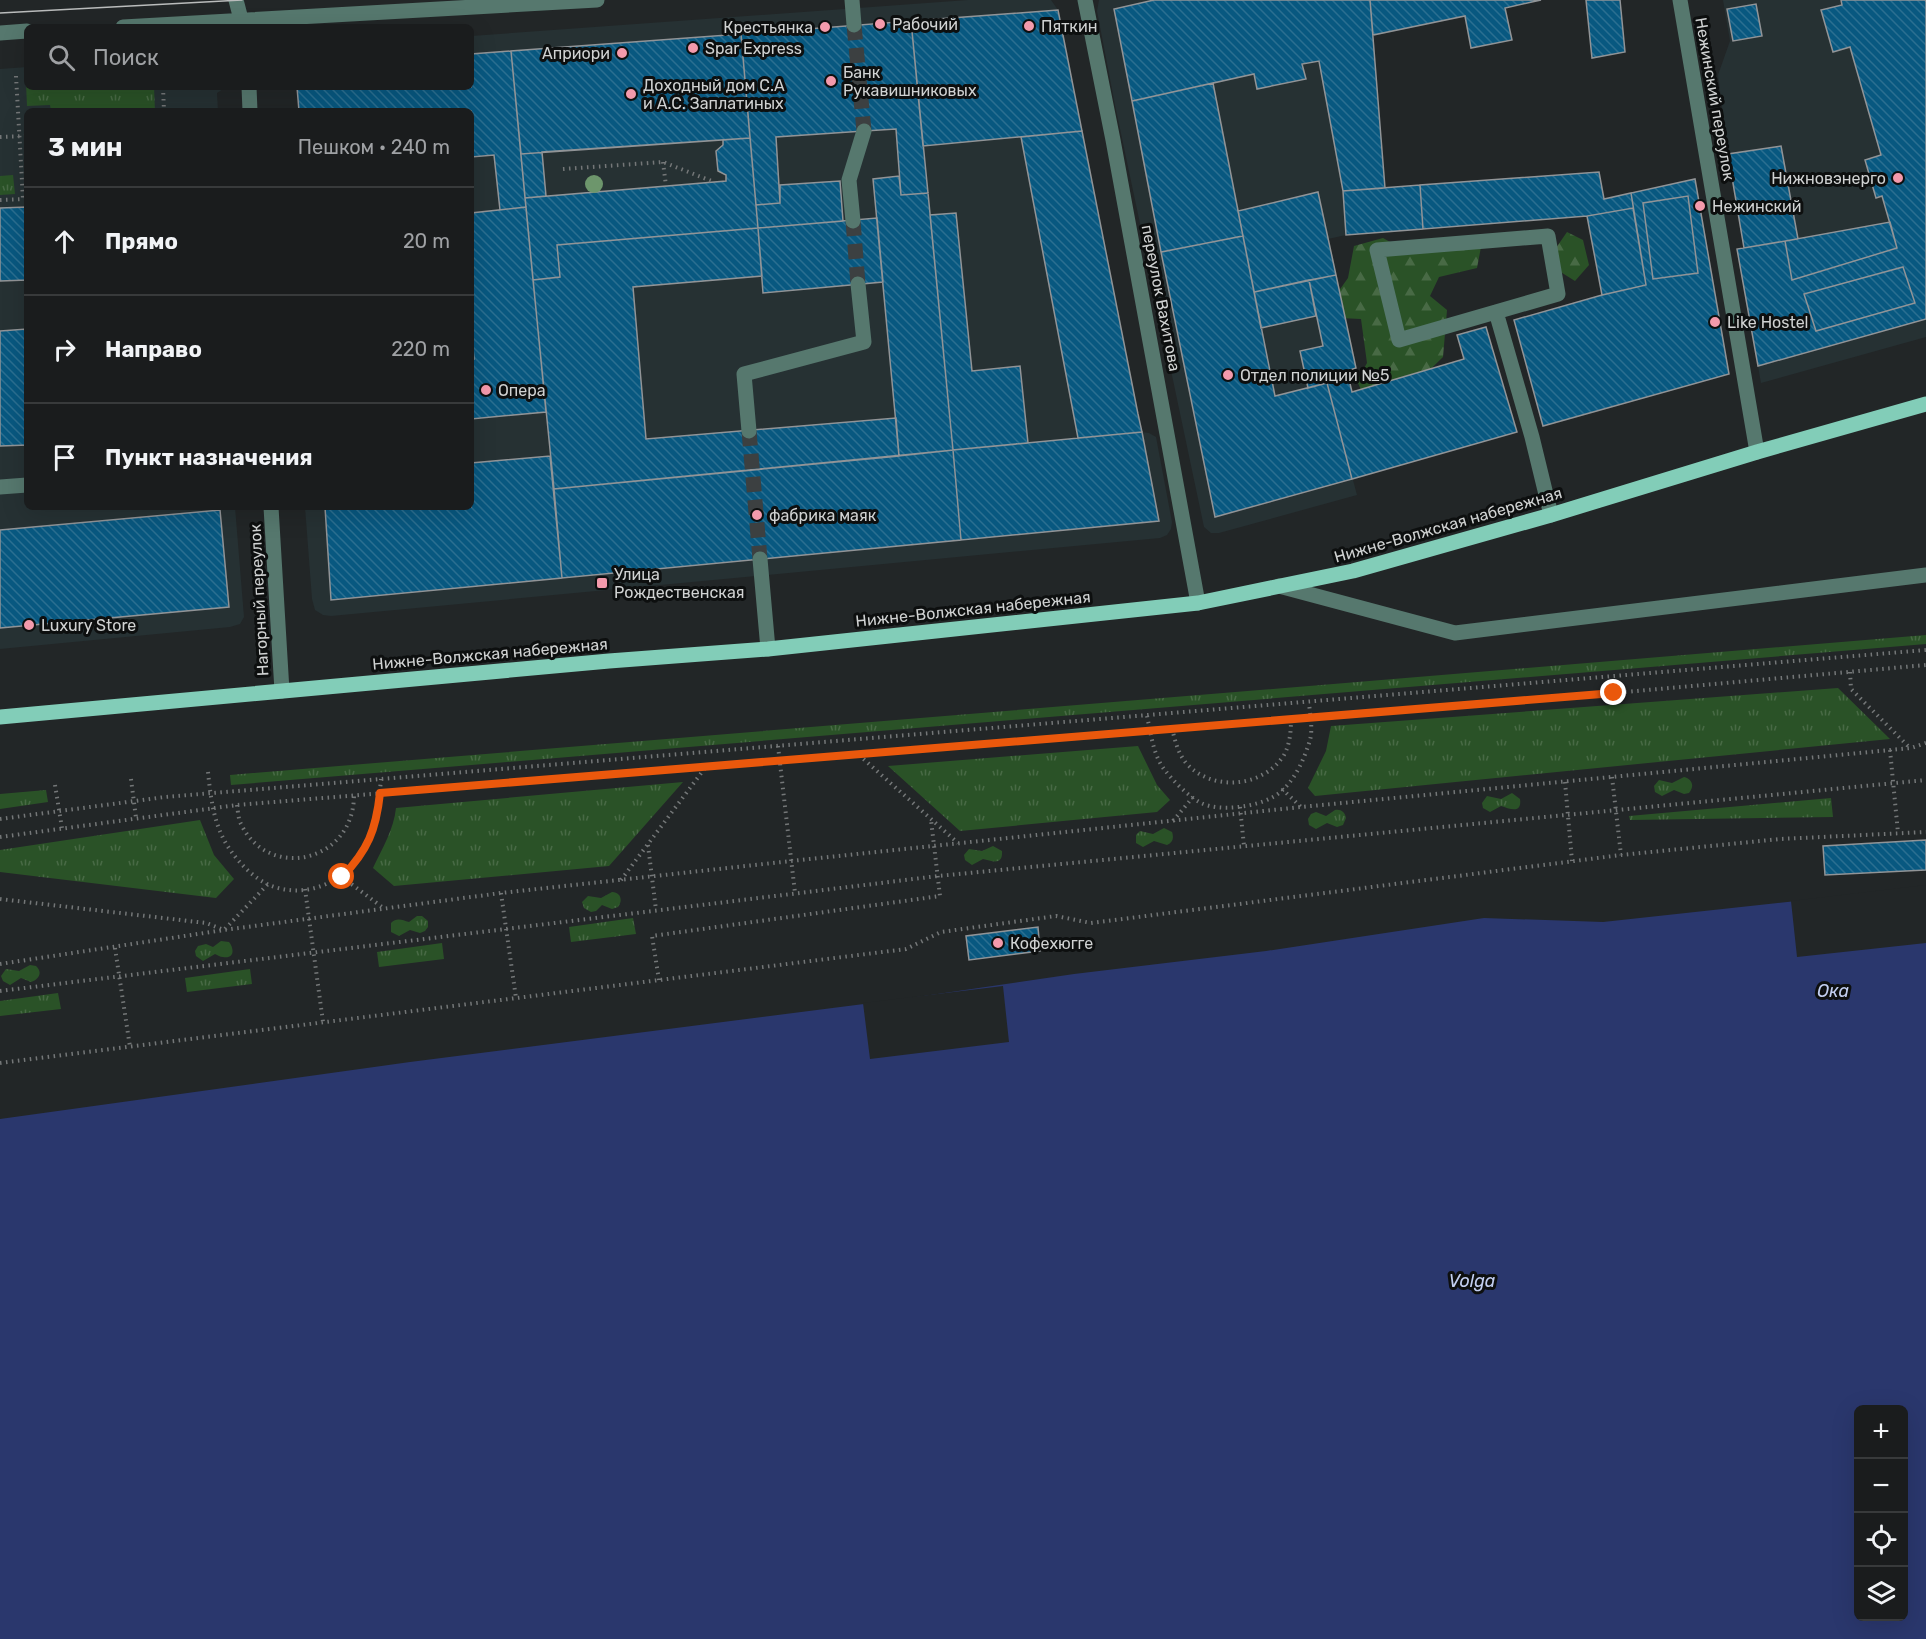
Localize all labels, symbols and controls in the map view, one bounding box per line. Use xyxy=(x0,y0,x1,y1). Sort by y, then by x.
place label: Рабочий xyxy=(892,15,958,34)
street label: Нежинский переулок xyxy=(1691,16,1739,183)
marker: Рабочий xyxy=(873,17,887,31)
place label: Пяткин xyxy=(1041,17,1097,36)
place label: Крестьянка xyxy=(723,18,813,37)
marker: Пяткин xyxy=(1022,19,1036,33)
marker: Крестьянка xyxy=(818,20,832,34)
search box xyxy=(24,24,474,90)
place label: Spar Express xyxy=(705,39,802,58)
icon: search xyxy=(45,41,78,74)
marker: Spar Express xyxy=(686,41,700,55)
text: Поиск xyxy=(93,44,159,71)
place label: Априори xyxy=(542,44,610,63)
marker: Априори xyxy=(615,46,629,60)
place label: Банк Рукавишниковых xyxy=(843,63,977,100)
marker: Банк Рукавишниковых xyxy=(824,74,838,88)
place label: Доходный дом С.А и А.С. Заплатиных xyxy=(643,76,785,113)
marker: Доходный дом С.А и А.С. Заплатиных xyxy=(624,87,638,101)
text: 3 мин xyxy=(48,132,123,163)
text: Пешком · 240 m xyxy=(298,135,450,159)
place label: Нижновэнерго xyxy=(1771,169,1886,188)
marker: Нижновэнерго xyxy=(1891,171,1905,185)
place label: Нежинский xyxy=(1712,197,1802,216)
marker: Нежинский xyxy=(1693,199,1707,213)
street label: переулок Вахитова xyxy=(1137,223,1185,373)
icon: ahead xyxy=(48,225,81,258)
text: Прямо xyxy=(105,228,178,255)
text: 20 m xyxy=(403,229,450,253)
place label: Like Hostel xyxy=(1727,313,1809,332)
marker: Like Hostel xyxy=(1708,315,1722,329)
icon: right xyxy=(48,333,81,366)
text: Направо xyxy=(105,336,202,363)
text: 220 m xyxy=(391,337,450,361)
place label: Отдел полиции №5 xyxy=(1240,366,1390,385)
marker: Отдел полиции №5 xyxy=(1221,368,1235,382)
place label: Опера xyxy=(498,381,546,400)
marker: Опера xyxy=(479,383,493,397)
icon: arrive xyxy=(48,441,81,474)
text: Пункт назначения xyxy=(105,444,313,471)
street label: Нижне-Волжская набережная xyxy=(1332,483,1564,567)
place label: фабрика маяк xyxy=(769,506,877,525)
marker: фабрика маяк xyxy=(750,508,764,522)
street label: Нагорный переулок xyxy=(246,523,272,677)
place label: Улица Рождественская xyxy=(614,565,744,602)
marker: Улица Рождественская xyxy=(595,576,609,590)
street label: Нижне-Волжская набережная xyxy=(854,587,1092,631)
place label: Luxury Store xyxy=(41,616,136,635)
marker: Luxury Store xyxy=(22,618,36,632)
street label: Нижне-Волжская набережная xyxy=(371,634,609,674)
route end xyxy=(1600,679,1626,705)
route start xyxy=(328,863,354,889)
place label: Кофехюгге xyxy=(1010,934,1093,953)
marker: Кофехюгге xyxy=(991,936,1005,950)
water label: Ока xyxy=(1817,980,1850,1002)
water label: Volga xyxy=(1449,1270,1496,1292)
map controls xyxy=(1854,1405,1908,1621)
button: + xyxy=(1854,1405,1908,1459)
button: − xyxy=(1854,1459,1908,1513)
button: locate xyxy=(1854,1513,1908,1567)
button: layers xyxy=(1854,1567,1908,1621)

